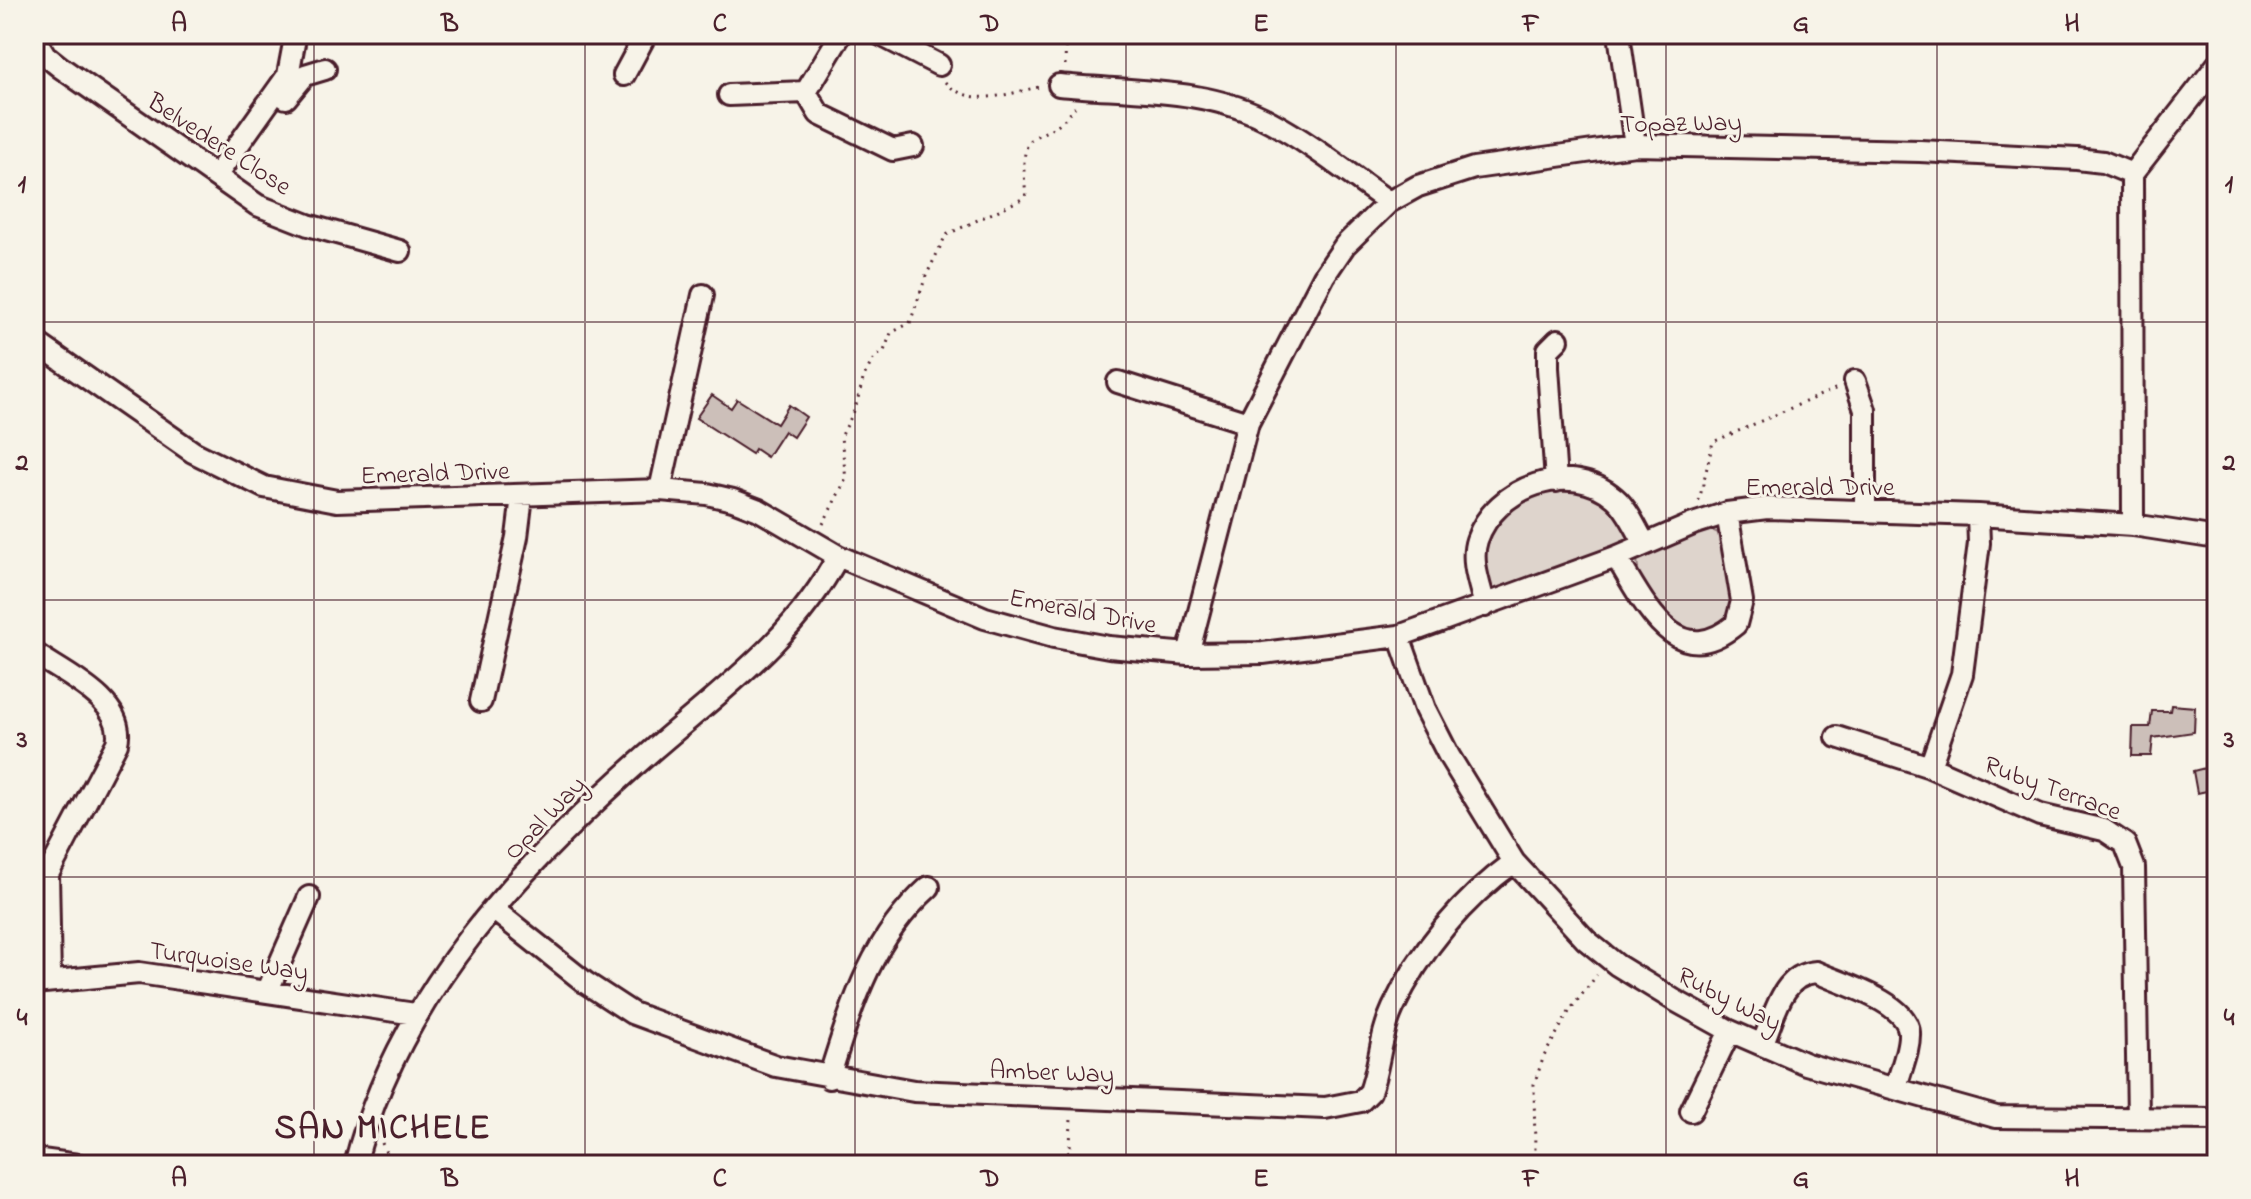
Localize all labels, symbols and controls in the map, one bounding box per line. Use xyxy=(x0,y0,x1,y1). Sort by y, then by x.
text: A xyxy=(171,6,187,44)
text: B xyxy=(440,6,459,44)
text: C xyxy=(713,6,727,44)
text: D xyxy=(979,6,1000,44)
text: E xyxy=(1253,6,1269,44)
text: F xyxy=(1521,6,1540,44)
text: G xyxy=(1793,6,1809,44)
text: H xyxy=(2064,6,2080,44)
street label: Belvedere Close xyxy=(138,84,298,207)
street label: Topaz Way xyxy=(1620,105,1742,145)
text: 1 xyxy=(18,167,27,205)
text: 1 xyxy=(2225,167,2234,205)
text: 2 xyxy=(15,445,29,483)
text: 2 xyxy=(2222,445,2236,483)
street label: Emerald Drive xyxy=(360,453,511,497)
street label: Emerald Drive xyxy=(1745,470,1895,508)
street label: Emerald Drive xyxy=(1005,580,1160,646)
text: 3 xyxy=(16,722,28,760)
text: 3 xyxy=(2223,722,2235,760)
street label: Ruby Terrace xyxy=(1978,747,2126,832)
street label: Opal Way xyxy=(496,768,596,870)
street label: Turquoise Way xyxy=(147,933,310,993)
street label: Ruby Way xyxy=(1670,958,1787,1043)
text: 4 xyxy=(17,1000,28,1038)
text: 4 xyxy=(2224,1000,2235,1038)
street label: Amber Way xyxy=(989,1053,1115,1095)
district label: SAN MICHELE xyxy=(274,1105,492,1155)
text: A xyxy=(171,1161,187,1199)
text: B xyxy=(440,1161,459,1199)
text: C xyxy=(713,1161,727,1199)
text: D xyxy=(979,1161,1000,1199)
text: E xyxy=(1253,1161,1269,1199)
text: F xyxy=(1521,1161,1540,1199)
text: G xyxy=(1793,1161,1809,1199)
text: H xyxy=(2064,1161,2080,1199)

